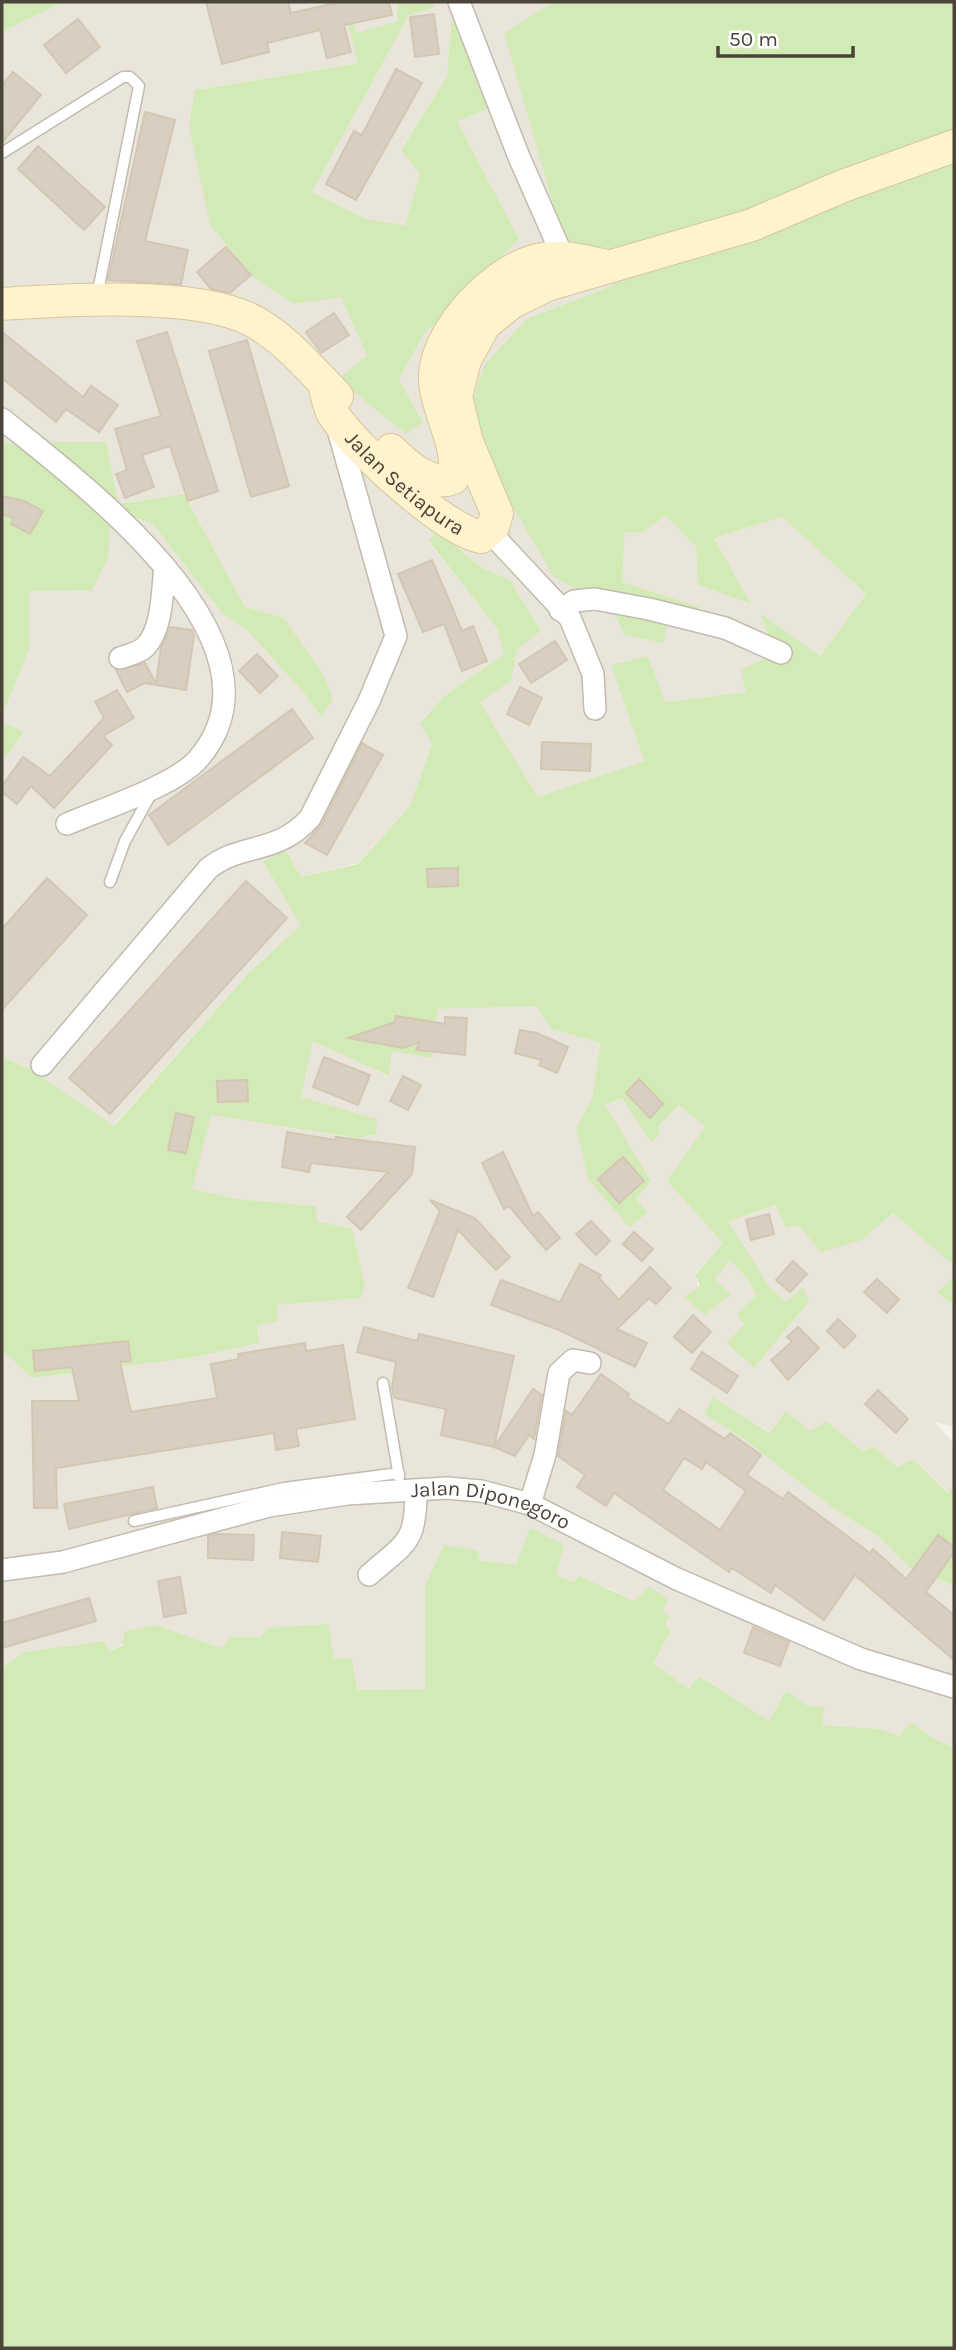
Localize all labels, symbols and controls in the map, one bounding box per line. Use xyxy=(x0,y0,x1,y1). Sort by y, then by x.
scale bar xyxy=(718,14,853,58)
text: 50 m xyxy=(729,27,778,51)
street label: Jalan Setiapura xyxy=(340,427,469,540)
street label: Jalan Diponegoro xyxy=(410,1476,574,1534)

